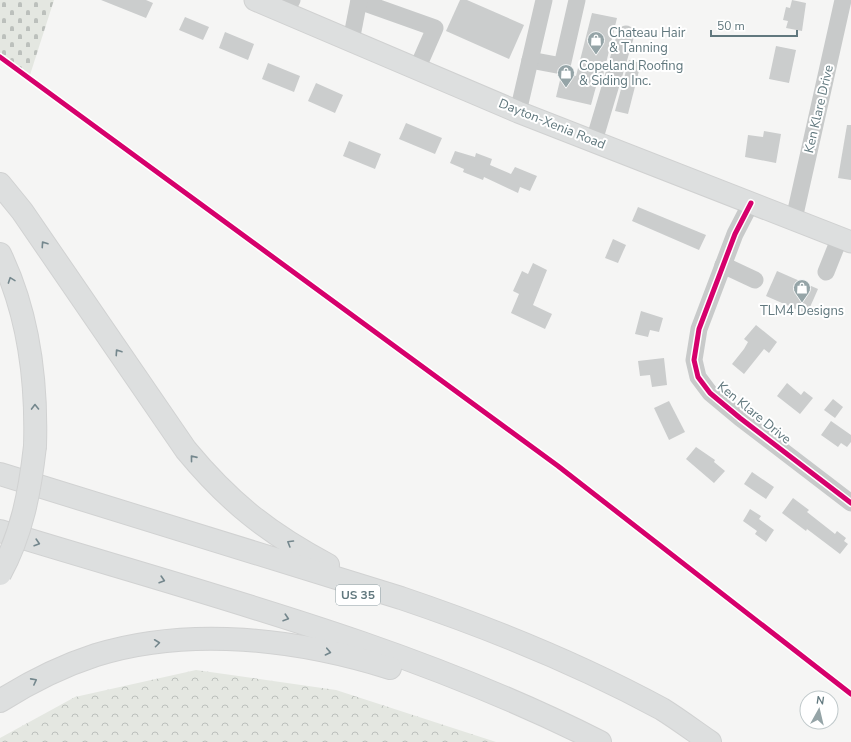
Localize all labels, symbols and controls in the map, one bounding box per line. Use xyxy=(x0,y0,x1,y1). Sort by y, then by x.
scale bar xyxy=(711,12,797,38)
text: 50 m xyxy=(717,18,745,34)
place label: Chateau Hair & Tanning xyxy=(609,24,686,57)
shop icon: Chateau Hair & Tanning xyxy=(586,30,606,55)
place label: Copeland Roofing & Siding Inc. xyxy=(579,57,683,90)
shop icon: Copeland Roofing & Siding Inc. xyxy=(556,63,576,88)
street label: Ken Klare Drive xyxy=(800,63,838,155)
street label: Dayton-Xenia Road xyxy=(496,94,608,154)
one-way arrow xyxy=(42,242,49,249)
one-way arrow xyxy=(7,277,15,284)
shop icon: TLM4 Designs xyxy=(792,278,812,303)
place label: TLM4 Designs xyxy=(760,302,844,320)
one-way arrow xyxy=(115,349,123,356)
street label: Ken Klare Drive xyxy=(713,378,795,448)
one-way arrow xyxy=(31,404,39,410)
one-way arrow xyxy=(190,455,197,462)
one-way arrow xyxy=(34,538,41,547)
one-way arrow xyxy=(287,541,294,548)
one-way arrow xyxy=(158,575,165,584)
road number: US 35 xyxy=(336,585,380,605)
one-way arrow xyxy=(282,614,289,622)
one-way arrow xyxy=(154,639,160,648)
one-way arrow xyxy=(325,647,331,656)
one-way arrow xyxy=(30,679,37,686)
north arrow xyxy=(799,690,839,730)
text: N xyxy=(815,693,825,709)

